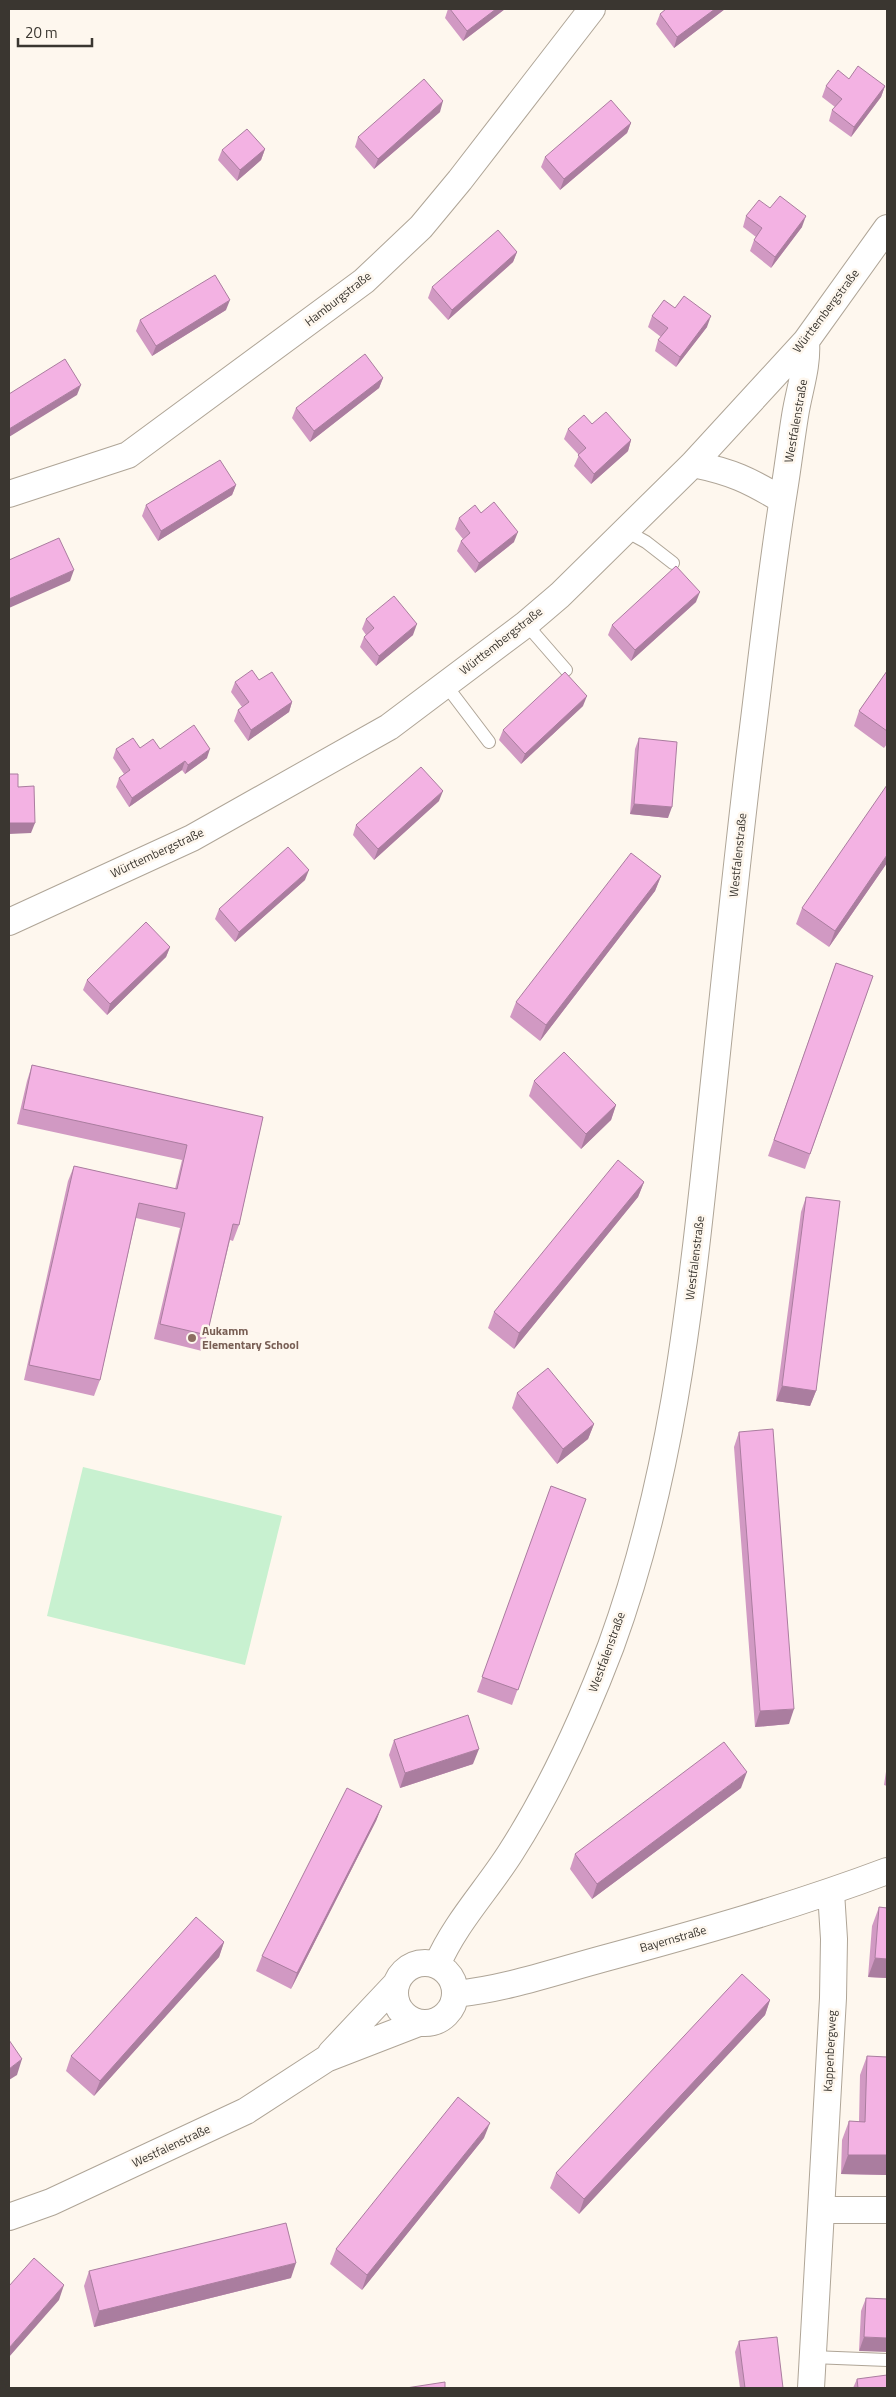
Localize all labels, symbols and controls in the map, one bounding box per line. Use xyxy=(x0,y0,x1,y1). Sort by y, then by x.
scale bar xyxy=(18,15,91,47)
text: 20 m xyxy=(25,21,58,44)
street label: Württembergstraße xyxy=(788,265,864,357)
street label: Hamburgstraße xyxy=(300,267,375,331)
street label: Westfalenstraße xyxy=(779,378,812,464)
street label: Württembergstraße xyxy=(455,602,546,679)
street label: Westfalenstraße xyxy=(724,812,751,898)
street label: Württembergstraße xyxy=(107,823,207,883)
street label: Westfalenstraße xyxy=(680,1215,709,1301)
place label: Aukamm Elementary School xyxy=(202,1321,299,1354)
marker: Aukamm Elementary School xyxy=(186,1332,198,1344)
street label: Westfalenstraße xyxy=(583,1609,630,1695)
street label: Bayernstraße xyxy=(637,1920,708,1957)
street label: Kappenbergweg xyxy=(818,2010,841,2092)
street label: Westfalenstraße xyxy=(129,2119,213,2172)

